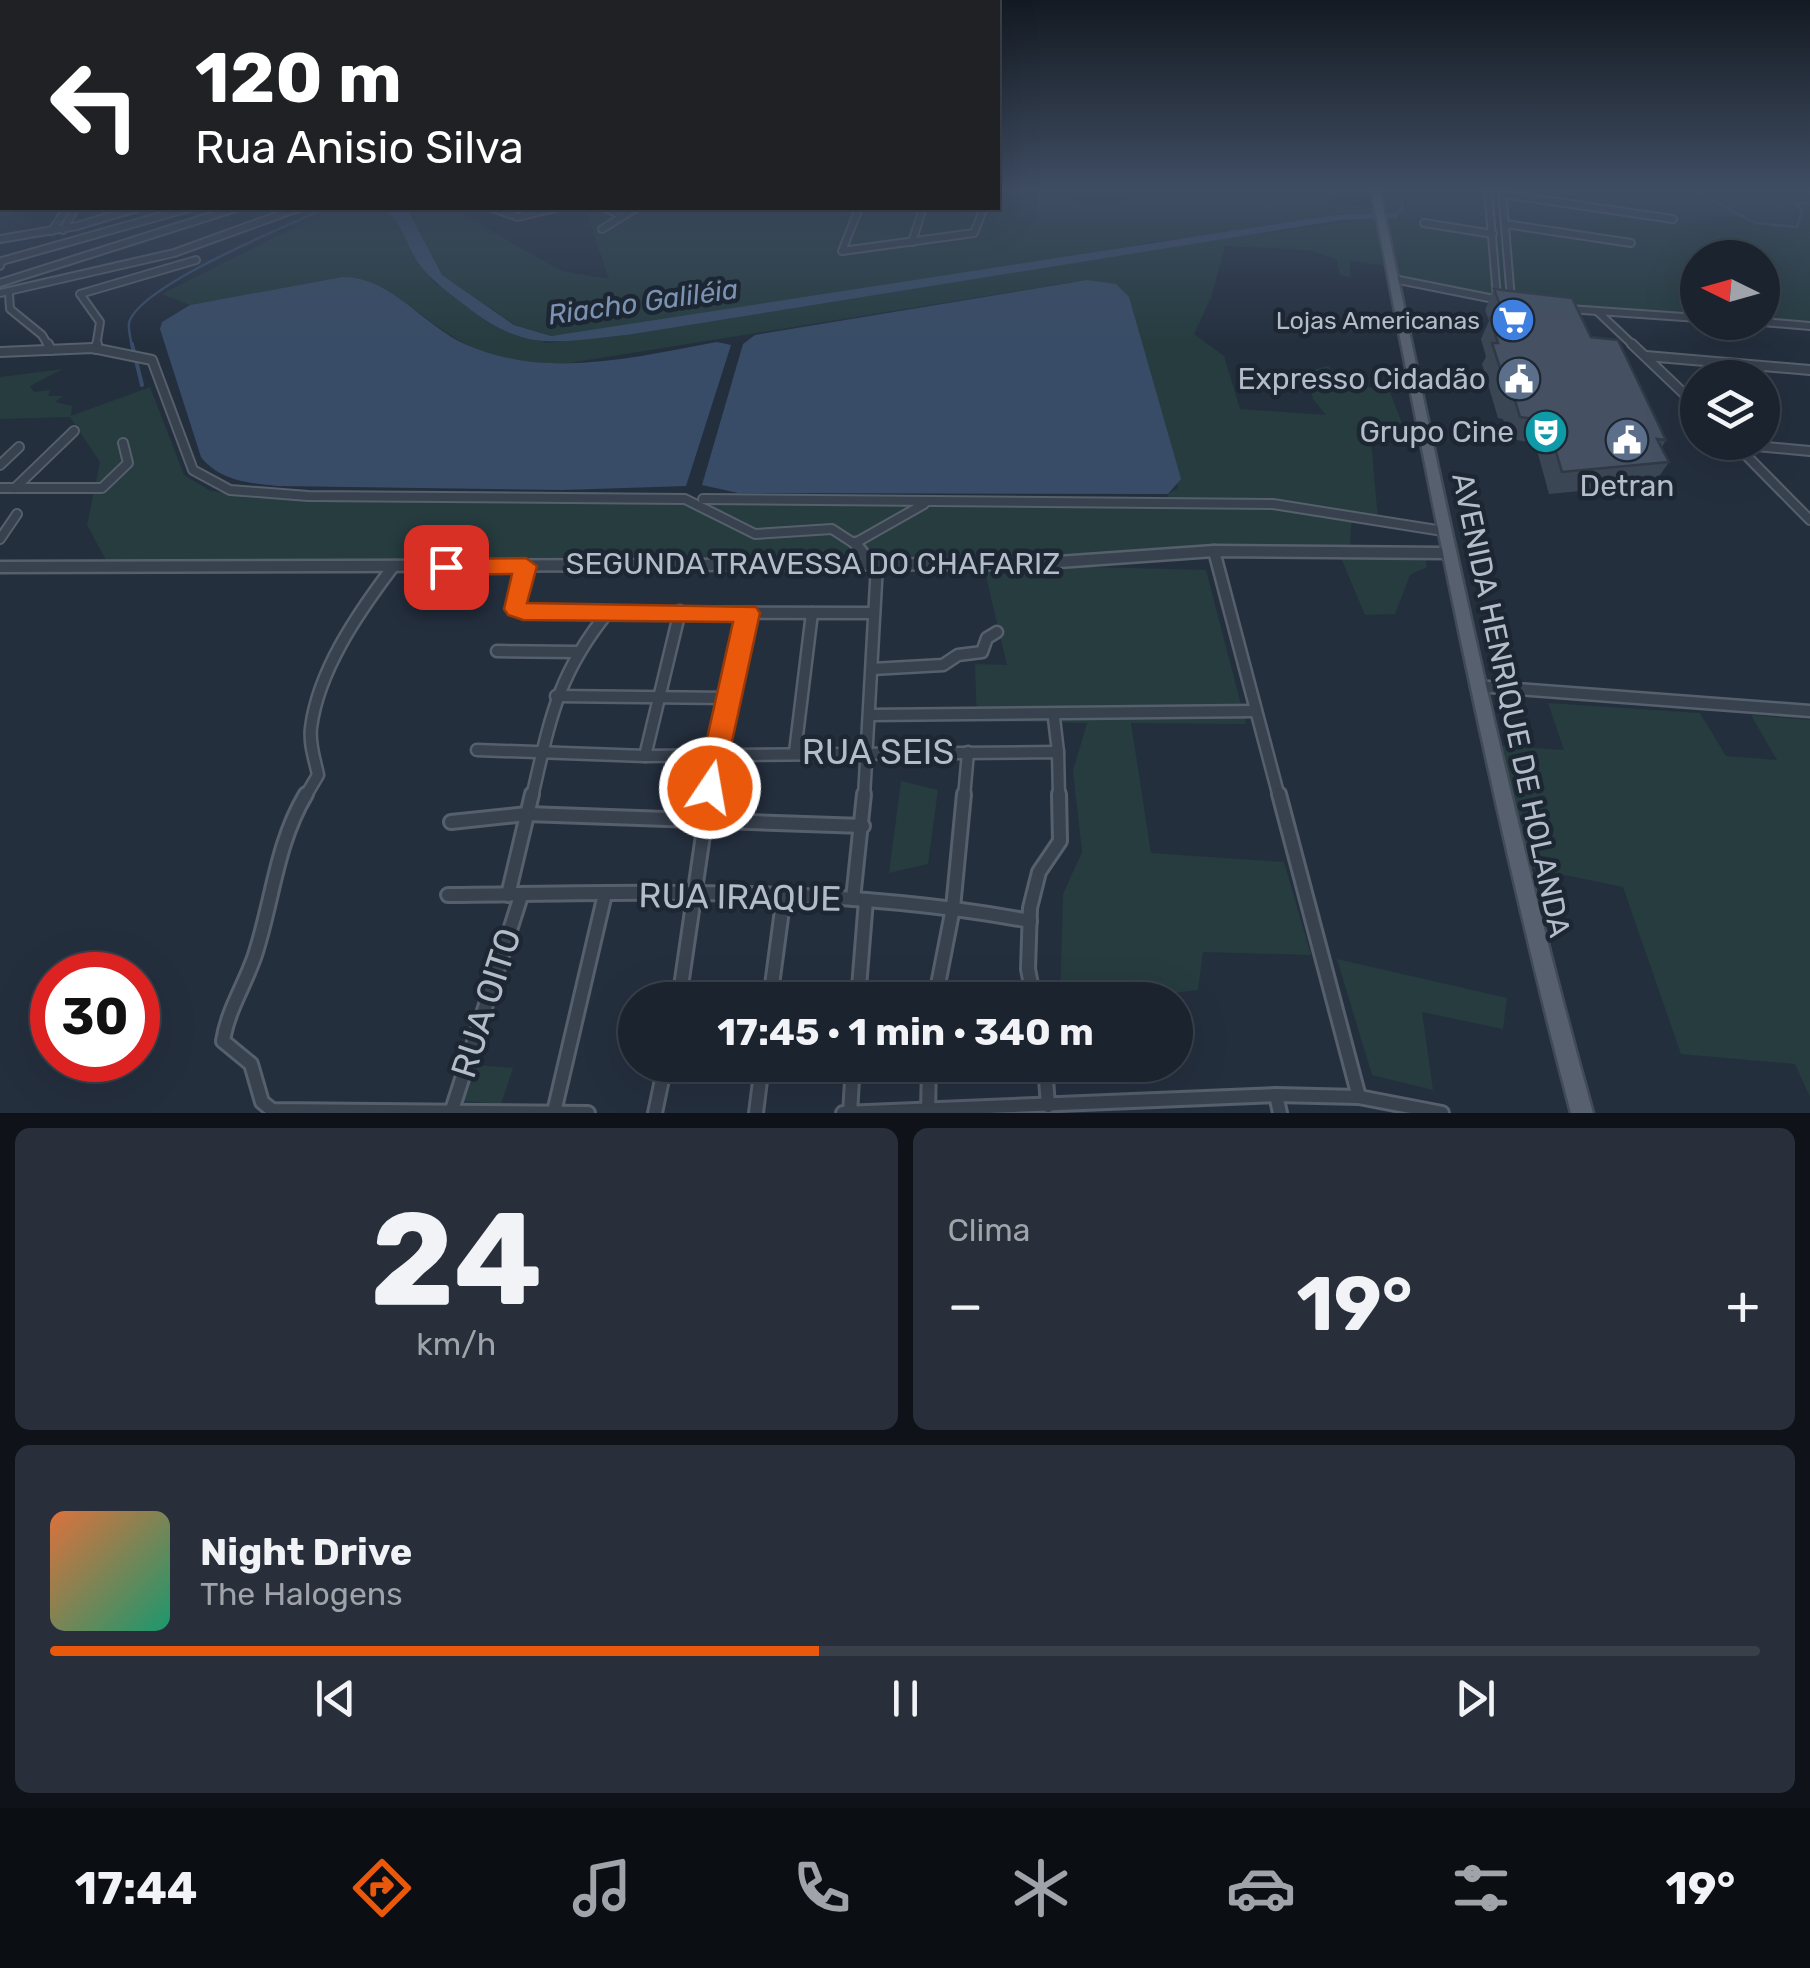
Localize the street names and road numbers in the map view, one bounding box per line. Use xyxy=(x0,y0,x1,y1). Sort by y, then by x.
street label: AVENIDA HENRIQUE DE HOLANDA xyxy=(1444,470,1578,940)
street label: SEGUNDA TRAVESSA DO CHAFARIZ xyxy=(566,546,1060,582)
street label: RUA SEIS xyxy=(802,731,954,773)
street label: RUA IRAQUE xyxy=(638,874,842,920)
street label: RUA OITO xyxy=(442,923,530,1083)

